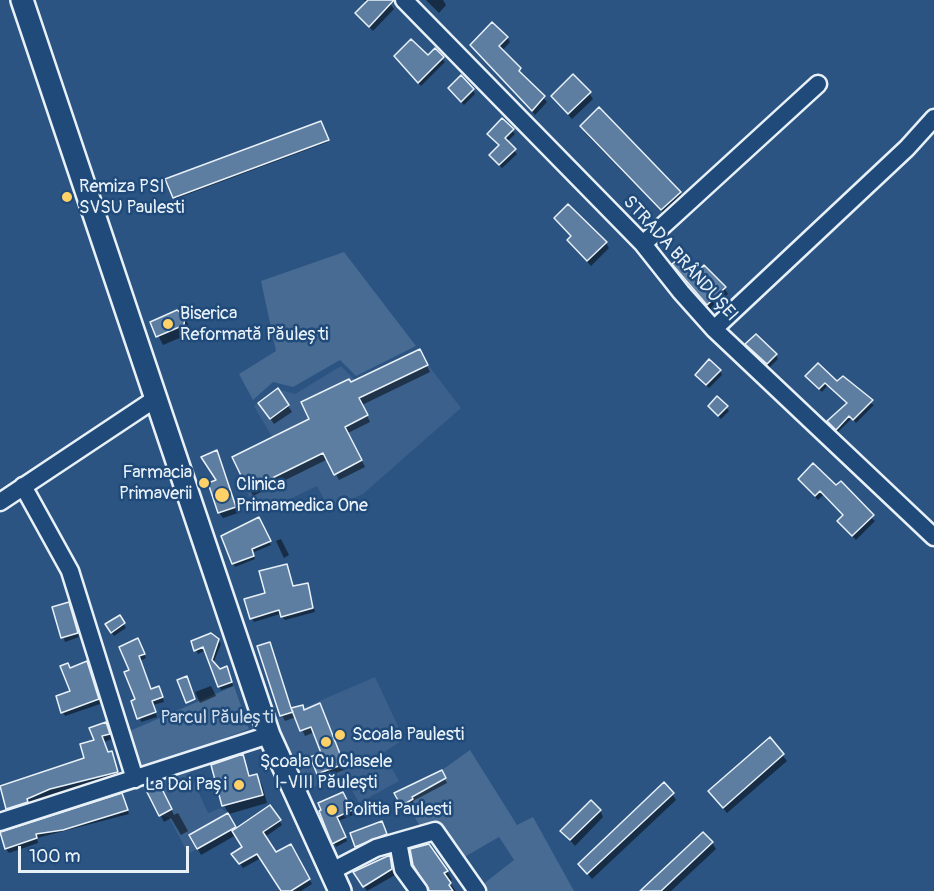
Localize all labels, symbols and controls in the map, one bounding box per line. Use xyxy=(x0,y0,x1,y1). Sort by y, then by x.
place label: Remiza PSI SVSU Paulesti xyxy=(79,176,185,219)
marker: Remiza PSI SVSU Paulesti xyxy=(60,190,74,204)
street label: STRADA BRÂNDUȘEI xyxy=(618,192,742,326)
place label: Biserica Reformată Păulești xyxy=(180,303,329,346)
marker: Biserica Reformată Păulești xyxy=(161,317,175,331)
place label: Farmacia Primaverii xyxy=(119,462,192,504)
place label: Clinica Primamedica One xyxy=(236,474,368,516)
marker: Farmacia Primaverii xyxy=(197,476,211,490)
marker: Clinica Primamedica One xyxy=(213,486,231,504)
park label: Parcul Păulești xyxy=(160,707,274,729)
place label: Scoala Paulesti xyxy=(352,724,464,746)
marker: Scoala Paulesti xyxy=(333,728,347,742)
marker: Şcoala Cu Clasele I-VIII Păuleşti xyxy=(319,735,333,749)
place label: Şcoala Cu Clasele I-VIII Păuleşti xyxy=(260,751,392,794)
place label: La Doi Pași xyxy=(145,774,227,796)
marker: La Doi Pași xyxy=(232,778,246,792)
place label: Politia Paulesti xyxy=(344,799,452,821)
marker: Politia Paulesti xyxy=(325,803,339,817)
scale bar xyxy=(21,834,192,872)
text: 100 m xyxy=(29,845,81,868)

